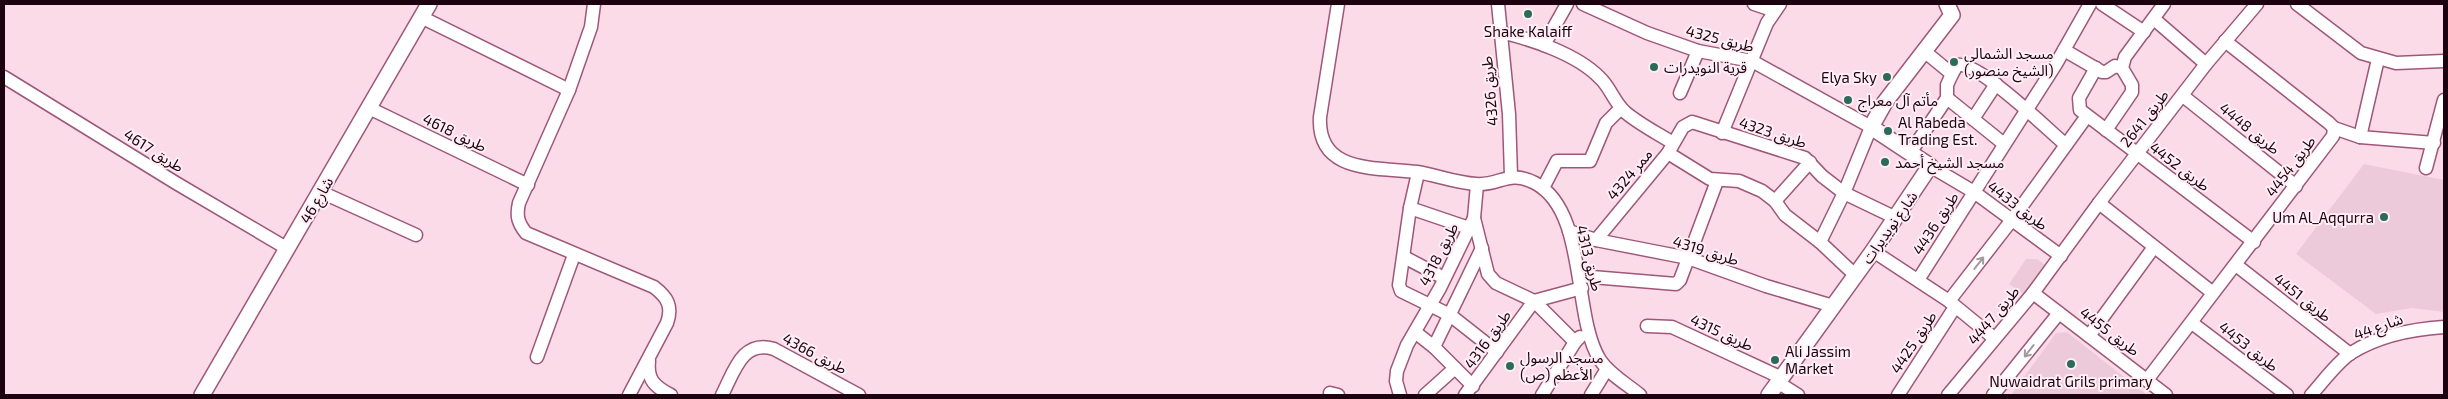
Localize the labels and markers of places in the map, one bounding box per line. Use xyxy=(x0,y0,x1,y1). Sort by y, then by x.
marker: Shake Kalaiff xyxy=(1522,8,1534,20)
place label: Shake Kalaiff xyxy=(1484,22,1573,40)
place label: مسجد الشمالي (الشيخ منصور) xyxy=(1964,44,2054,83)
marker: مسجد الشمالي (الشيخ منصور) xyxy=(1948,56,1960,68)
place label: قرية النويدرات xyxy=(1664,58,1747,77)
marker: قرية النويدرات xyxy=(1648,61,1660,73)
place label: Elya Sky xyxy=(1821,68,1877,86)
marker: Elya Sky xyxy=(1881,71,1893,83)
place label: مأتم آل معراج xyxy=(1858,91,1938,113)
marker: مأتم آل معراج xyxy=(1842,94,1854,106)
place label: Al Rabeda Trading Est. xyxy=(1898,113,1978,148)
marker: Al Rabeda Trading Est. xyxy=(1882,125,1894,137)
place label: مسجد الشيخ أحمد xyxy=(1895,153,2004,175)
marker: مسجد الشيخ أحمد xyxy=(1879,156,1891,168)
place label: Um Al_Aqqurra xyxy=(2272,208,2374,226)
marker: Um Al_Aqqurra xyxy=(2378,211,2390,223)
place label: Ali Jassim Market xyxy=(1785,342,1851,377)
place label: مسجد الرسول الأعظم (ص) xyxy=(1520,348,1604,386)
marker: Ali Jassim Market xyxy=(1769,354,1781,366)
marker: Nuwaidrat Grils primary xyxy=(2065,358,2077,370)
marker: مسجد الرسول الأعظم (ص) xyxy=(1504,360,1516,372)
place label: Nuwaidrat Grils primary xyxy=(1989,372,2153,390)

